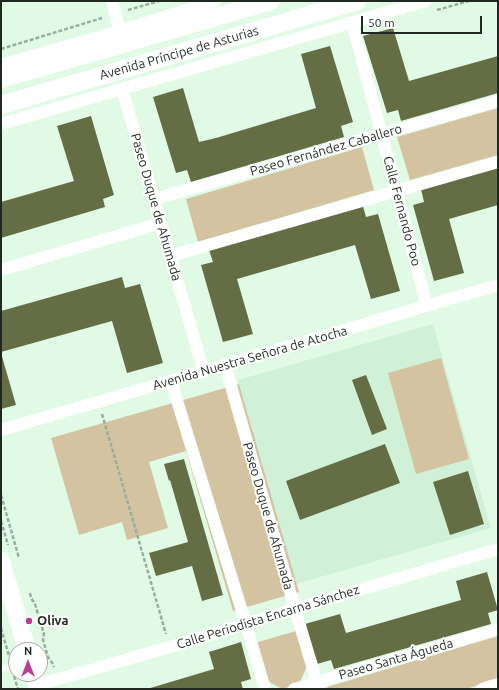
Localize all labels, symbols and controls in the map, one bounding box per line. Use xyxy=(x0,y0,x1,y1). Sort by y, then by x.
scale bar xyxy=(363,8,484,34)
text: 50 m xyxy=(368,16,395,29)
street label: Avenida Príncipe de Asturias xyxy=(98,23,260,83)
street label: Paseo Fernández Caballero xyxy=(248,121,404,179)
street label: Paseo Duque de Ahumada xyxy=(127,131,185,283)
street label: Calle Fernando Poo xyxy=(380,154,424,268)
street label: Avenida Nuestra Señora de Atocha xyxy=(151,323,349,393)
street label: Paseo Duque de Ahumada xyxy=(239,440,297,592)
street label: Calle Periodista Encarna Sánchez xyxy=(175,582,361,652)
place label: Oliva xyxy=(37,613,69,629)
marker: Oliva xyxy=(24,616,34,626)
street label: Paseo Santa Águeda xyxy=(337,635,455,683)
north arrow xyxy=(8,642,48,682)
text: N xyxy=(24,645,32,657)

